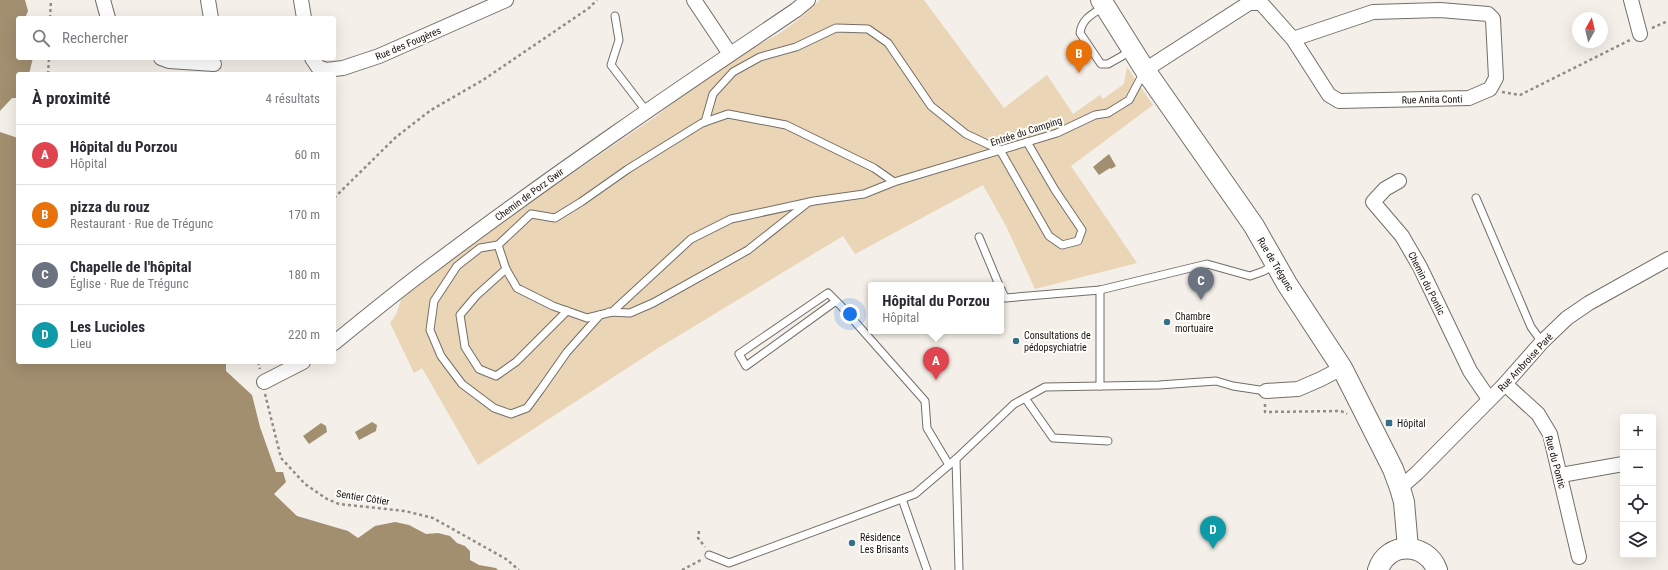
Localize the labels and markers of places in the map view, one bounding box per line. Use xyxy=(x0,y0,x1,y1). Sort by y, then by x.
pin: B xyxy=(1066,40,1092,73)
pin: C xyxy=(1188,267,1214,300)
place label: Chambre mortuaire xyxy=(1175,311,1214,334)
marker: Chambre mortuaire xyxy=(1162,317,1172,327)
place label: Consultations de pédopsychiatrie xyxy=(1024,330,1091,353)
marker: Consultations de pédopsychiatrie xyxy=(1011,336,1021,346)
pin: A xyxy=(923,347,949,380)
marker: Hôpital xyxy=(1384,418,1394,428)
place label: Hôpital xyxy=(1397,418,1426,429)
pin: D xyxy=(1200,516,1226,549)
place label: Résidence Les Brisants xyxy=(860,532,909,555)
marker: Résidence Les Brisants xyxy=(847,538,857,548)

